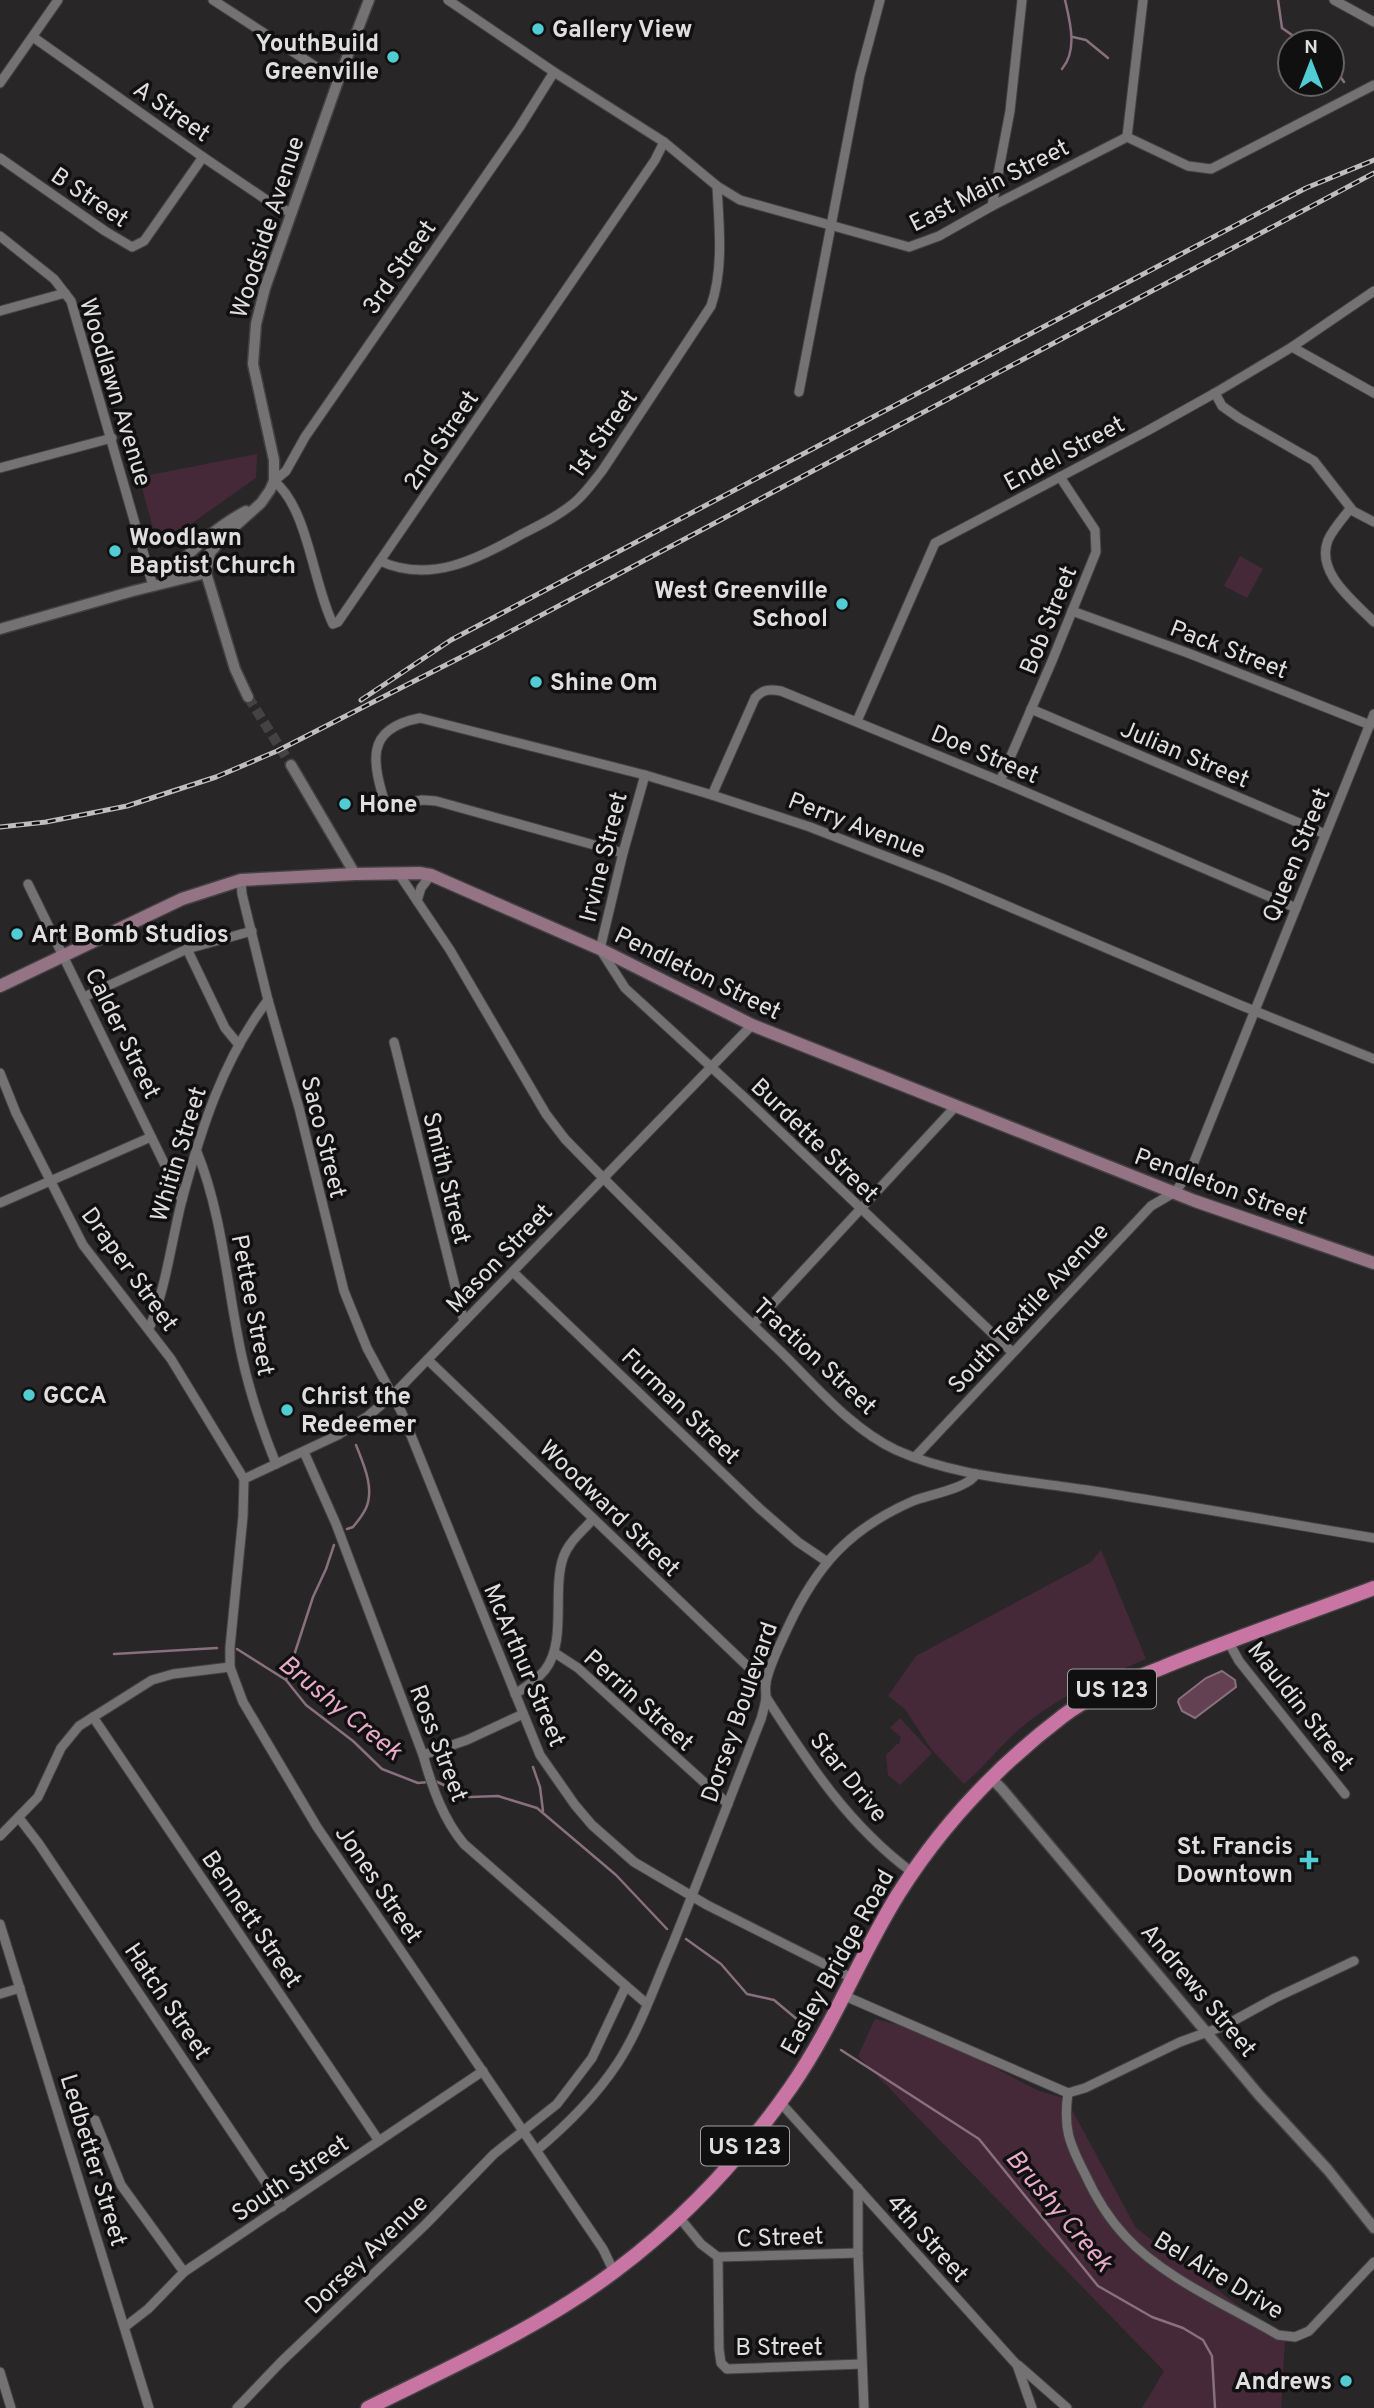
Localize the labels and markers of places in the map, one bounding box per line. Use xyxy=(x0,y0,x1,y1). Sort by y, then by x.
place label: Gallery View xyxy=(552,16,692,46)
marker: Gallery View xyxy=(530,21,546,37)
place label: YouthBuild Greenville xyxy=(255,30,379,88)
marker: YouthBuild Greenville xyxy=(385,49,401,65)
place label: Woodlawn Baptist Church xyxy=(129,524,296,582)
marker: Woodlawn Baptist Church xyxy=(107,543,123,559)
place label: West Greenville School xyxy=(654,577,828,635)
marker: West Greenville School xyxy=(834,596,850,612)
place label: Shine Om xyxy=(550,669,658,699)
marker: Shine Om xyxy=(528,674,544,690)
place label: Hone xyxy=(359,791,417,821)
marker: Hone xyxy=(337,796,353,812)
place label: Art Bomb Studios xyxy=(31,921,229,951)
marker: Art Bomb Studios xyxy=(9,926,25,942)
place label: GCCA xyxy=(43,1382,107,1412)
place label: Christ the Redeemer xyxy=(301,1383,416,1441)
marker: GCCA xyxy=(21,1387,37,1403)
marker: Christ the Redeemer xyxy=(279,1402,295,1418)
place label: St. Francis Downtown xyxy=(1176,1833,1293,1891)
marker: St. Francis Downtown xyxy=(1299,1850,1319,1870)
place label: Andrews xyxy=(1234,2368,1332,2398)
marker: Andrews xyxy=(1338,2373,1354,2389)

